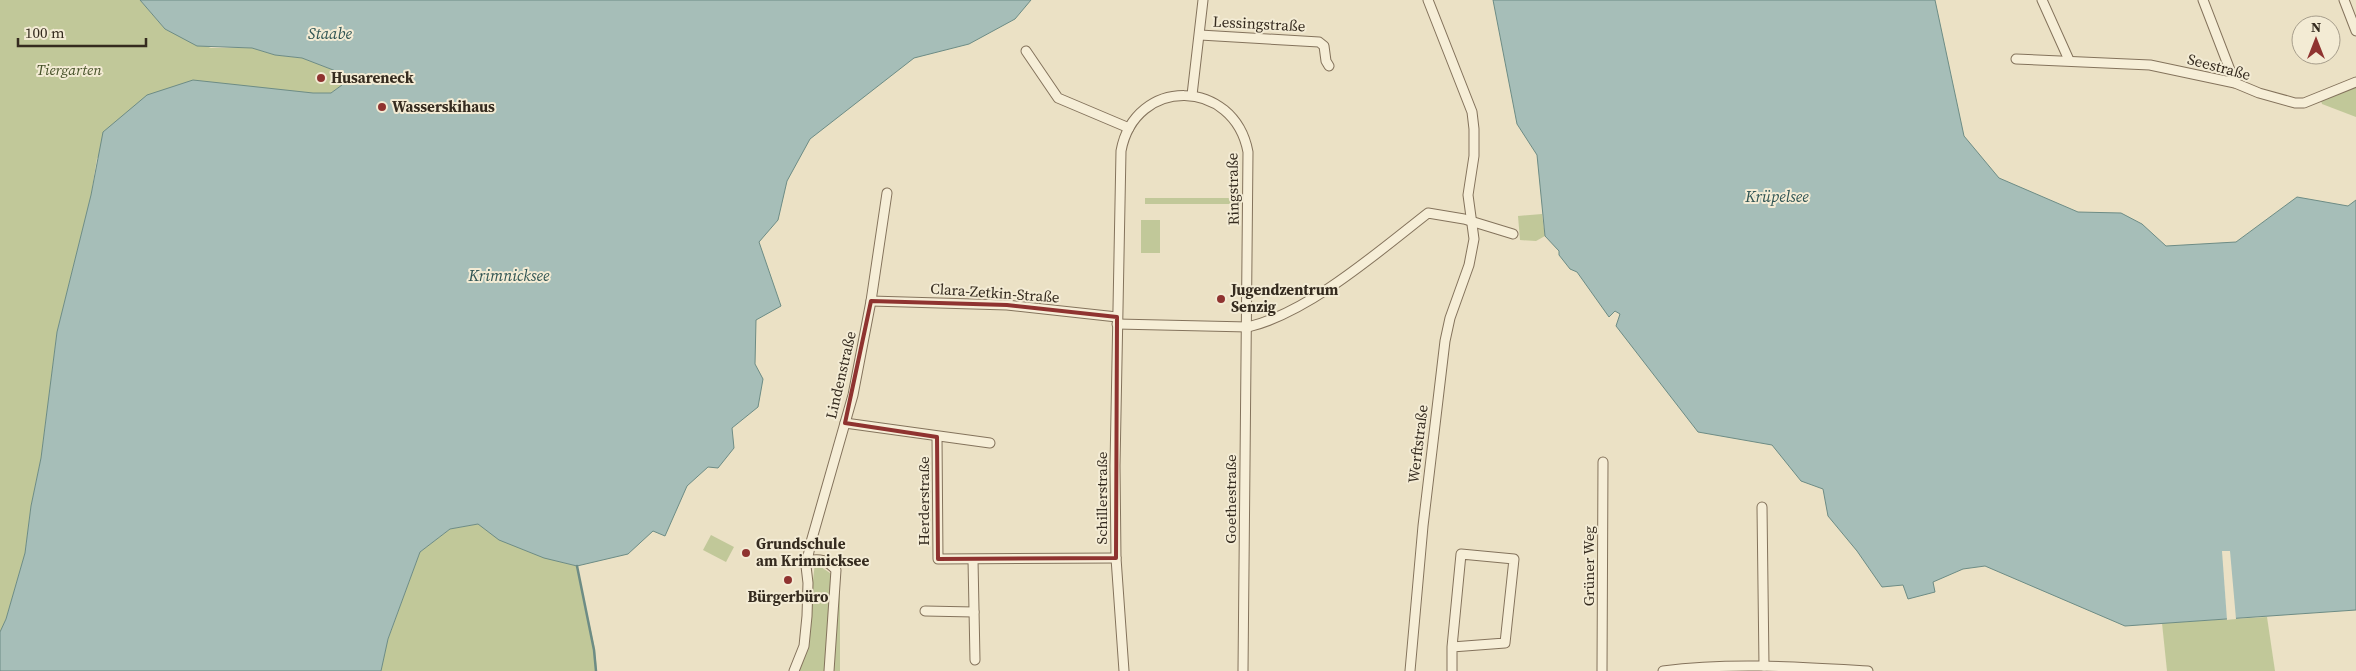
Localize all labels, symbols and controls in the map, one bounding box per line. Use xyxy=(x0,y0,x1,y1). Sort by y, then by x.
street label: Lessingstraße xyxy=(1212,11,1306,36)
scale bar xyxy=(18,15,145,47)
north arrow xyxy=(2291,15,2341,65)
text: N xyxy=(2311,17,2321,37)
text: 100 m xyxy=(25,22,65,43)
water label: Staabe xyxy=(308,22,352,44)
street label: Seestraße xyxy=(2185,48,2253,85)
park label: Tiergarten xyxy=(36,59,102,80)
place label: Husareneck xyxy=(331,67,414,88)
marker: Husareneck xyxy=(315,72,327,84)
place label: Wasserskihaus xyxy=(392,96,495,117)
marker: Wasserskihaus xyxy=(376,101,388,113)
street label: Ringstraße xyxy=(1221,152,1244,226)
water label: Krüpelsee xyxy=(1744,185,1809,207)
water label: Krimnicksee xyxy=(468,264,550,286)
street label: Clara-Zetkin-Straße xyxy=(930,278,1061,308)
place label: Jugendzentrum Senzig xyxy=(1230,279,1339,317)
marker: Jugendzentrum Senzig xyxy=(1215,293,1227,305)
street label: Lindenstraße xyxy=(820,329,861,421)
street label: Werftstraße xyxy=(1402,403,1433,484)
street label: Schillerstraße xyxy=(1091,451,1112,544)
street label: Goethestraße xyxy=(1220,454,1241,544)
street label: Herderstraße xyxy=(913,456,934,546)
street label: Grüner Weg xyxy=(1578,526,1599,606)
place label: Grundschule am Krimnicksee xyxy=(756,533,869,571)
marker: Grundschule am Krimnicksee xyxy=(740,547,752,559)
marker: Bürgerbüro xyxy=(782,574,794,586)
place label: Bürgerbüro xyxy=(747,586,829,607)

